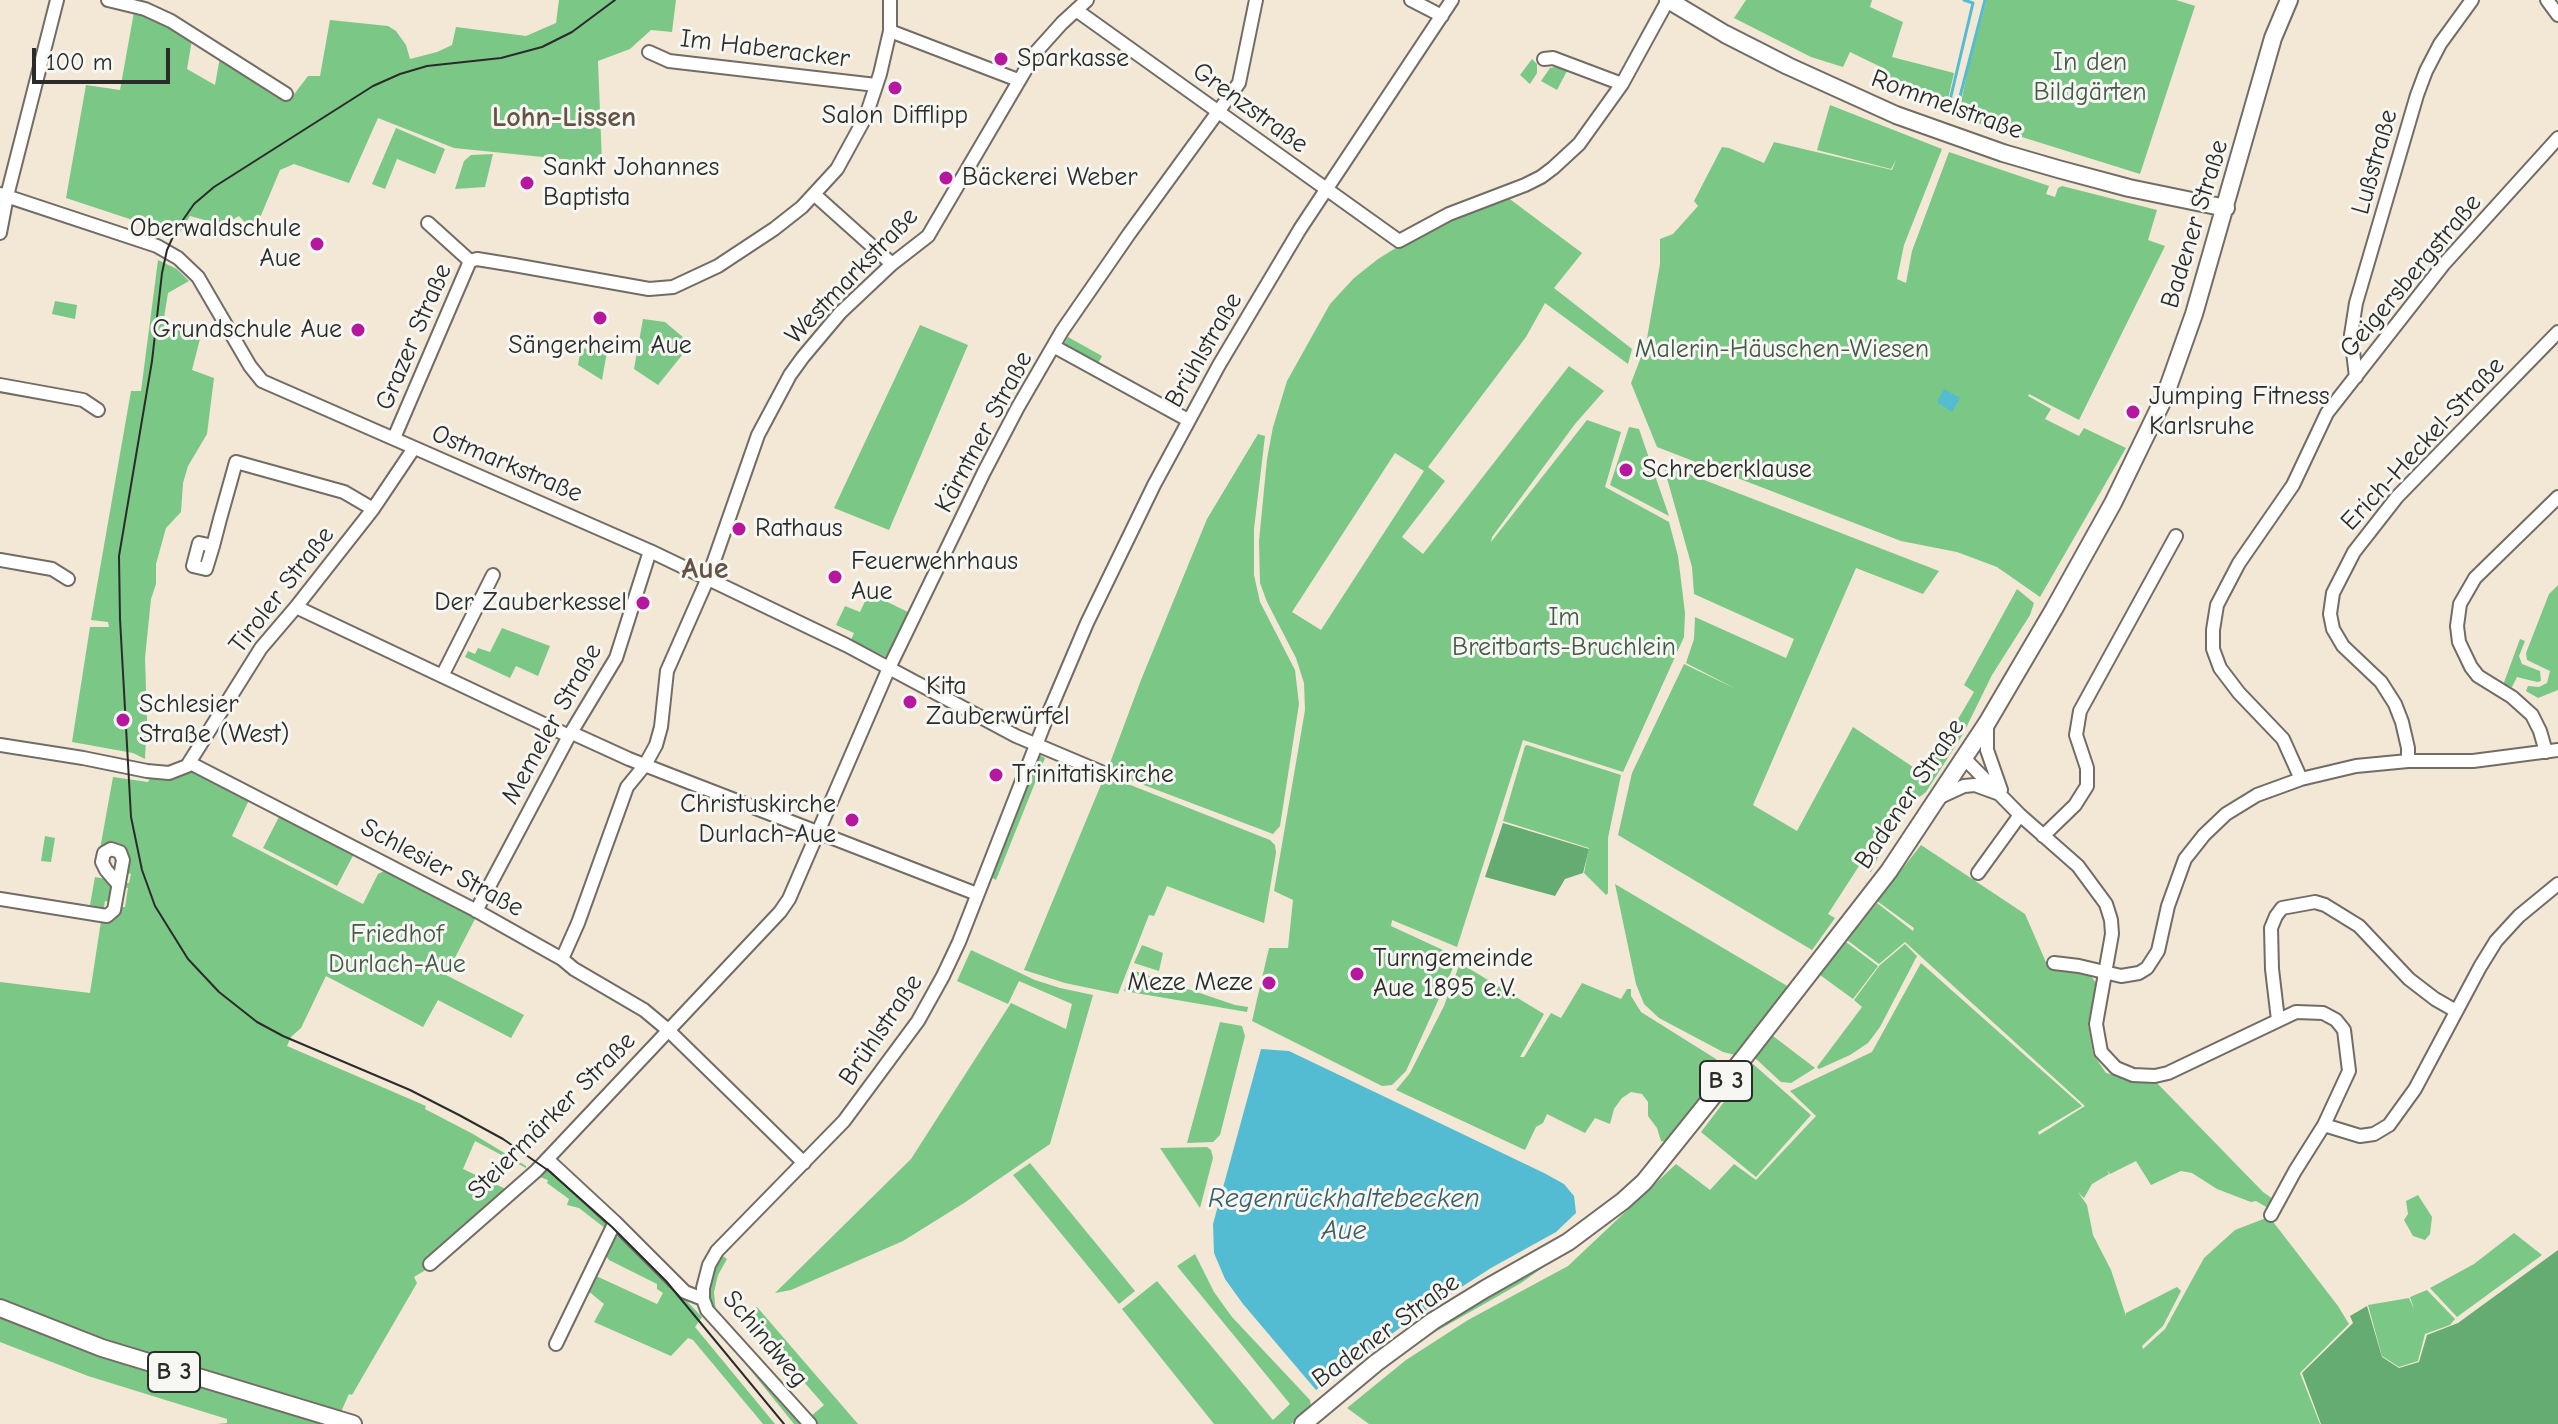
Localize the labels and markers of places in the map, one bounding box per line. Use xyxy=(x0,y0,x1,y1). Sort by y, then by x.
place label: Sparkasse xyxy=(1017,43,1129,75)
marker: Sparkasse xyxy=(992,50,1010,68)
marker: Salon Difflipp xyxy=(886,79,904,97)
place label: Salon Difflipp xyxy=(822,100,968,132)
place label: Sankt Johannes Baptista xyxy=(543,152,719,214)
place label: Bäckerei Weber xyxy=(962,162,1138,194)
marker: Bäckerei Weber xyxy=(937,169,955,187)
marker: Sankt Johannes Baptista xyxy=(518,174,536,192)
place label: Oberwaldschule Aue xyxy=(130,213,301,274)
marker: Oberwaldschule Aue xyxy=(308,235,326,253)
marker: Sängerheim Aue xyxy=(591,309,609,327)
place label: Grundschule Aue xyxy=(152,314,342,346)
marker: Grundschule Aue xyxy=(349,321,367,339)
place label: Sängerheim Aue xyxy=(508,330,692,362)
place label: Jumping Fitness Karlsruhe xyxy=(2149,381,2330,442)
marker: Jumping Fitness Karlsruhe xyxy=(2124,403,2142,421)
place label: Schreberklause xyxy=(1642,454,1812,486)
marker: Schreberklause xyxy=(1617,461,1635,479)
place label: Rathaus xyxy=(755,513,842,545)
marker: Rathaus xyxy=(730,520,748,538)
place label: Feuerwehrhaus Aue xyxy=(851,546,1018,608)
marker: Feuerwehrhaus Aue xyxy=(826,568,844,586)
place label: Der Zauberkessel xyxy=(434,587,627,619)
marker: Der Zauberkessel xyxy=(634,594,652,612)
place label: Kita Zauberwürfel xyxy=(926,671,1070,732)
place label: Schlesier Straße (West) xyxy=(139,689,289,750)
marker: Kita Zauberwürfel xyxy=(901,693,919,711)
marker: Schlesier Straße (West) xyxy=(114,711,132,729)
place label: Trinitatiskirche xyxy=(1012,759,1174,791)
marker: Trinitatiskirche xyxy=(987,766,1005,784)
place label: Christuskirche Durlach-Aue xyxy=(680,789,836,850)
marker: Christuskirche Durlach-Aue xyxy=(843,811,861,829)
place label: Turngemeinde Aue 1895 e.V. xyxy=(1373,943,1533,1004)
marker: Turngemeinde Aue 1895 e.V. xyxy=(1348,965,1366,983)
place label: Meze Meze xyxy=(1127,967,1253,999)
marker: Meze Meze xyxy=(1260,974,1278,992)

